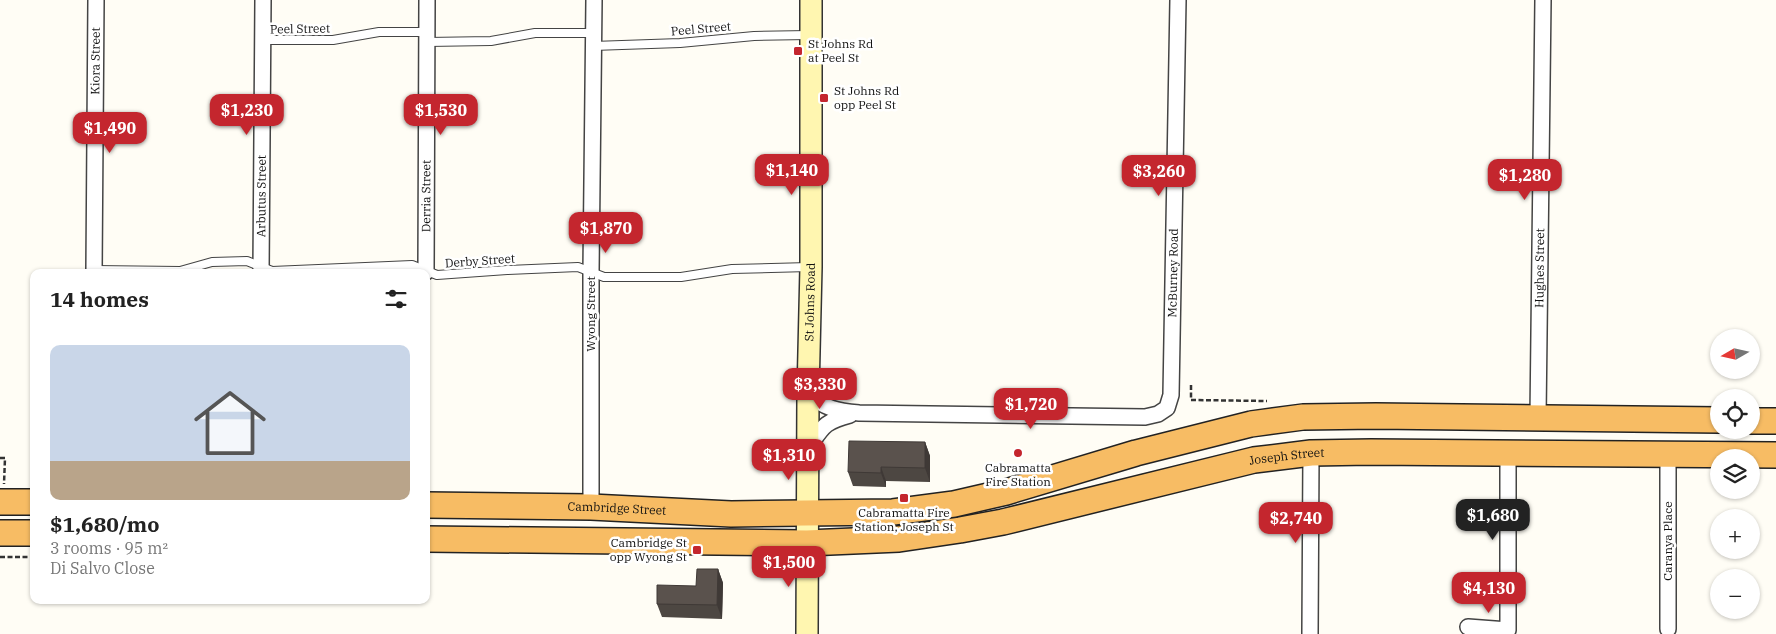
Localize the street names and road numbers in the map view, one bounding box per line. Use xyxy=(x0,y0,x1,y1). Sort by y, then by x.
street label: Peel Street xyxy=(670,18,732,39)
street label: Peel Street xyxy=(270,20,330,37)
street label: Kiora Street xyxy=(87,27,103,95)
street label: Arbutus Street xyxy=(253,155,269,237)
street label: Derria Street xyxy=(418,160,433,232)
street label: McBurney Road xyxy=(1164,228,1181,318)
street label: Hughes Street xyxy=(1531,228,1547,308)
street label: Derby Street xyxy=(444,251,516,270)
street label: St Johns Road xyxy=(801,263,818,342)
street label: Wyong Street xyxy=(583,276,598,352)
street label: Joseph Street xyxy=(1247,445,1325,468)
street label: Cambridge Street xyxy=(568,499,667,518)
street label: Caranya Place xyxy=(1660,501,1675,581)

